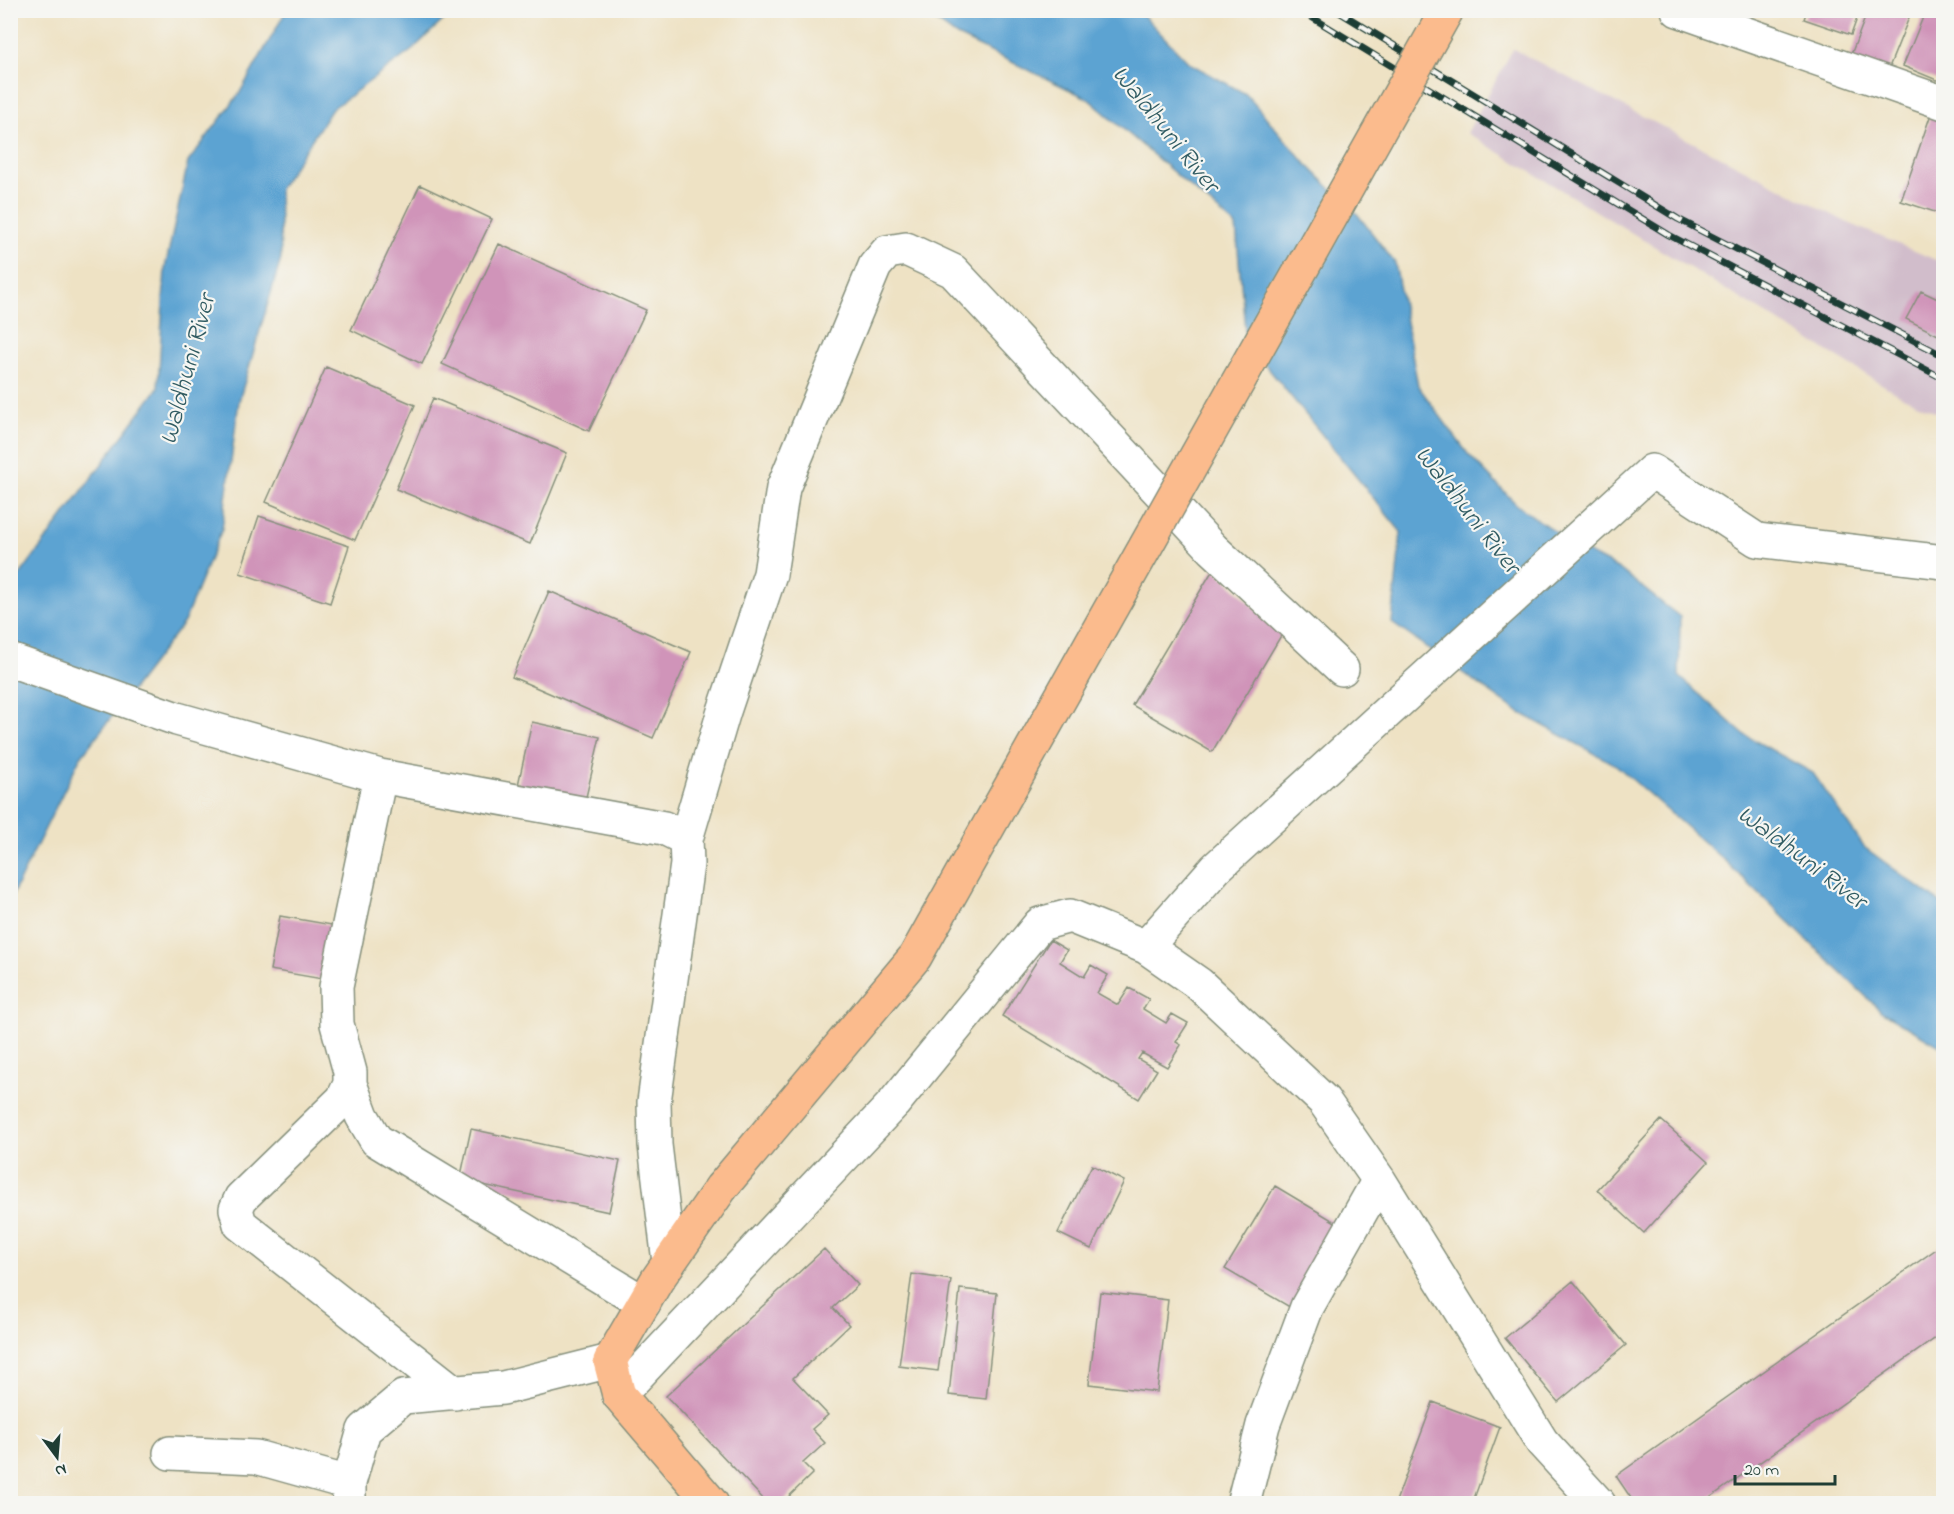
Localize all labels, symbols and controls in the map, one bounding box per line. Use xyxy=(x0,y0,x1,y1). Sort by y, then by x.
water label: Waldhuni River xyxy=(1101,58,1230,204)
water label: Waldhuni River xyxy=(151,288,228,449)
water label: Waldhuni River xyxy=(1404,439,1531,585)
water label: Waldhuni River xyxy=(1728,797,1876,922)
north arrow xyxy=(27,1427,87,1487)
scale bar xyxy=(1735,1448,1836,1486)
text: N xyxy=(52,1456,69,1483)
text: 20 m xyxy=(1744,1458,1779,1484)

